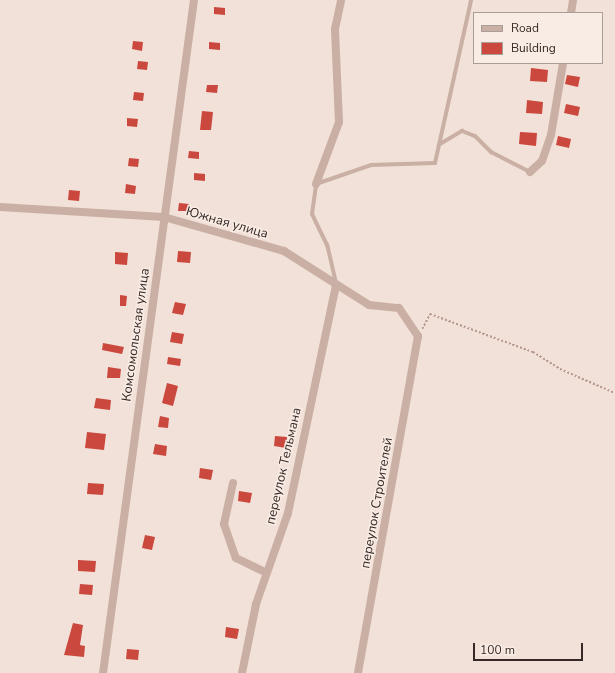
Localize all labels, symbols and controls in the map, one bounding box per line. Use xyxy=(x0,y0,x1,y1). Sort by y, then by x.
legend xyxy=(473,12,603,64)
text: Road xyxy=(511,20,539,36)
text: Building xyxy=(511,40,556,56)
street label: Южная улица xyxy=(184,204,270,242)
street label: Комсомольская улица xyxy=(119,267,153,403)
street label: переулок Тельмана xyxy=(263,406,305,526)
street label: переулок Строителей xyxy=(358,436,396,570)
scale bar xyxy=(475,635,585,661)
text: 100 m xyxy=(480,642,515,658)

